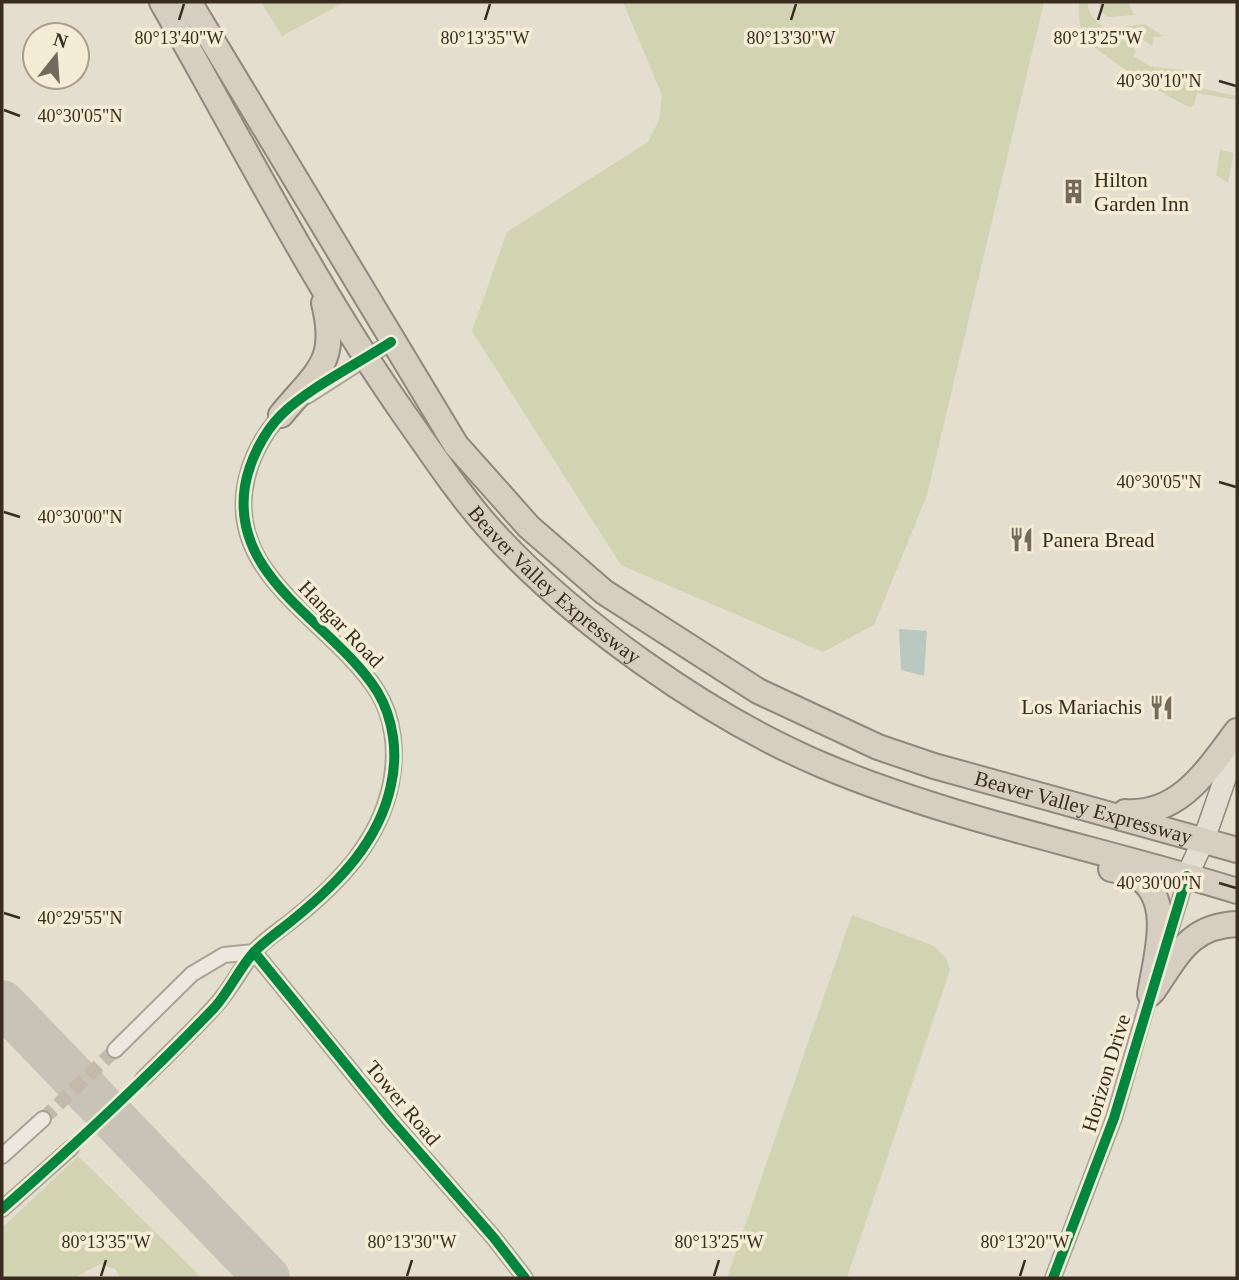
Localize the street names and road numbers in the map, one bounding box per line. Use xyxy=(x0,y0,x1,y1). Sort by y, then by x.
street label: Beaver Valley Expressway xyxy=(463,501,646,669)
street label: Hangar Road xyxy=(294,576,389,673)
street label: Beaver Valley Expressway xyxy=(972,766,1195,849)
street label: Horizon Drive xyxy=(1077,1011,1135,1135)
street label: Tower Road xyxy=(361,1056,446,1151)

